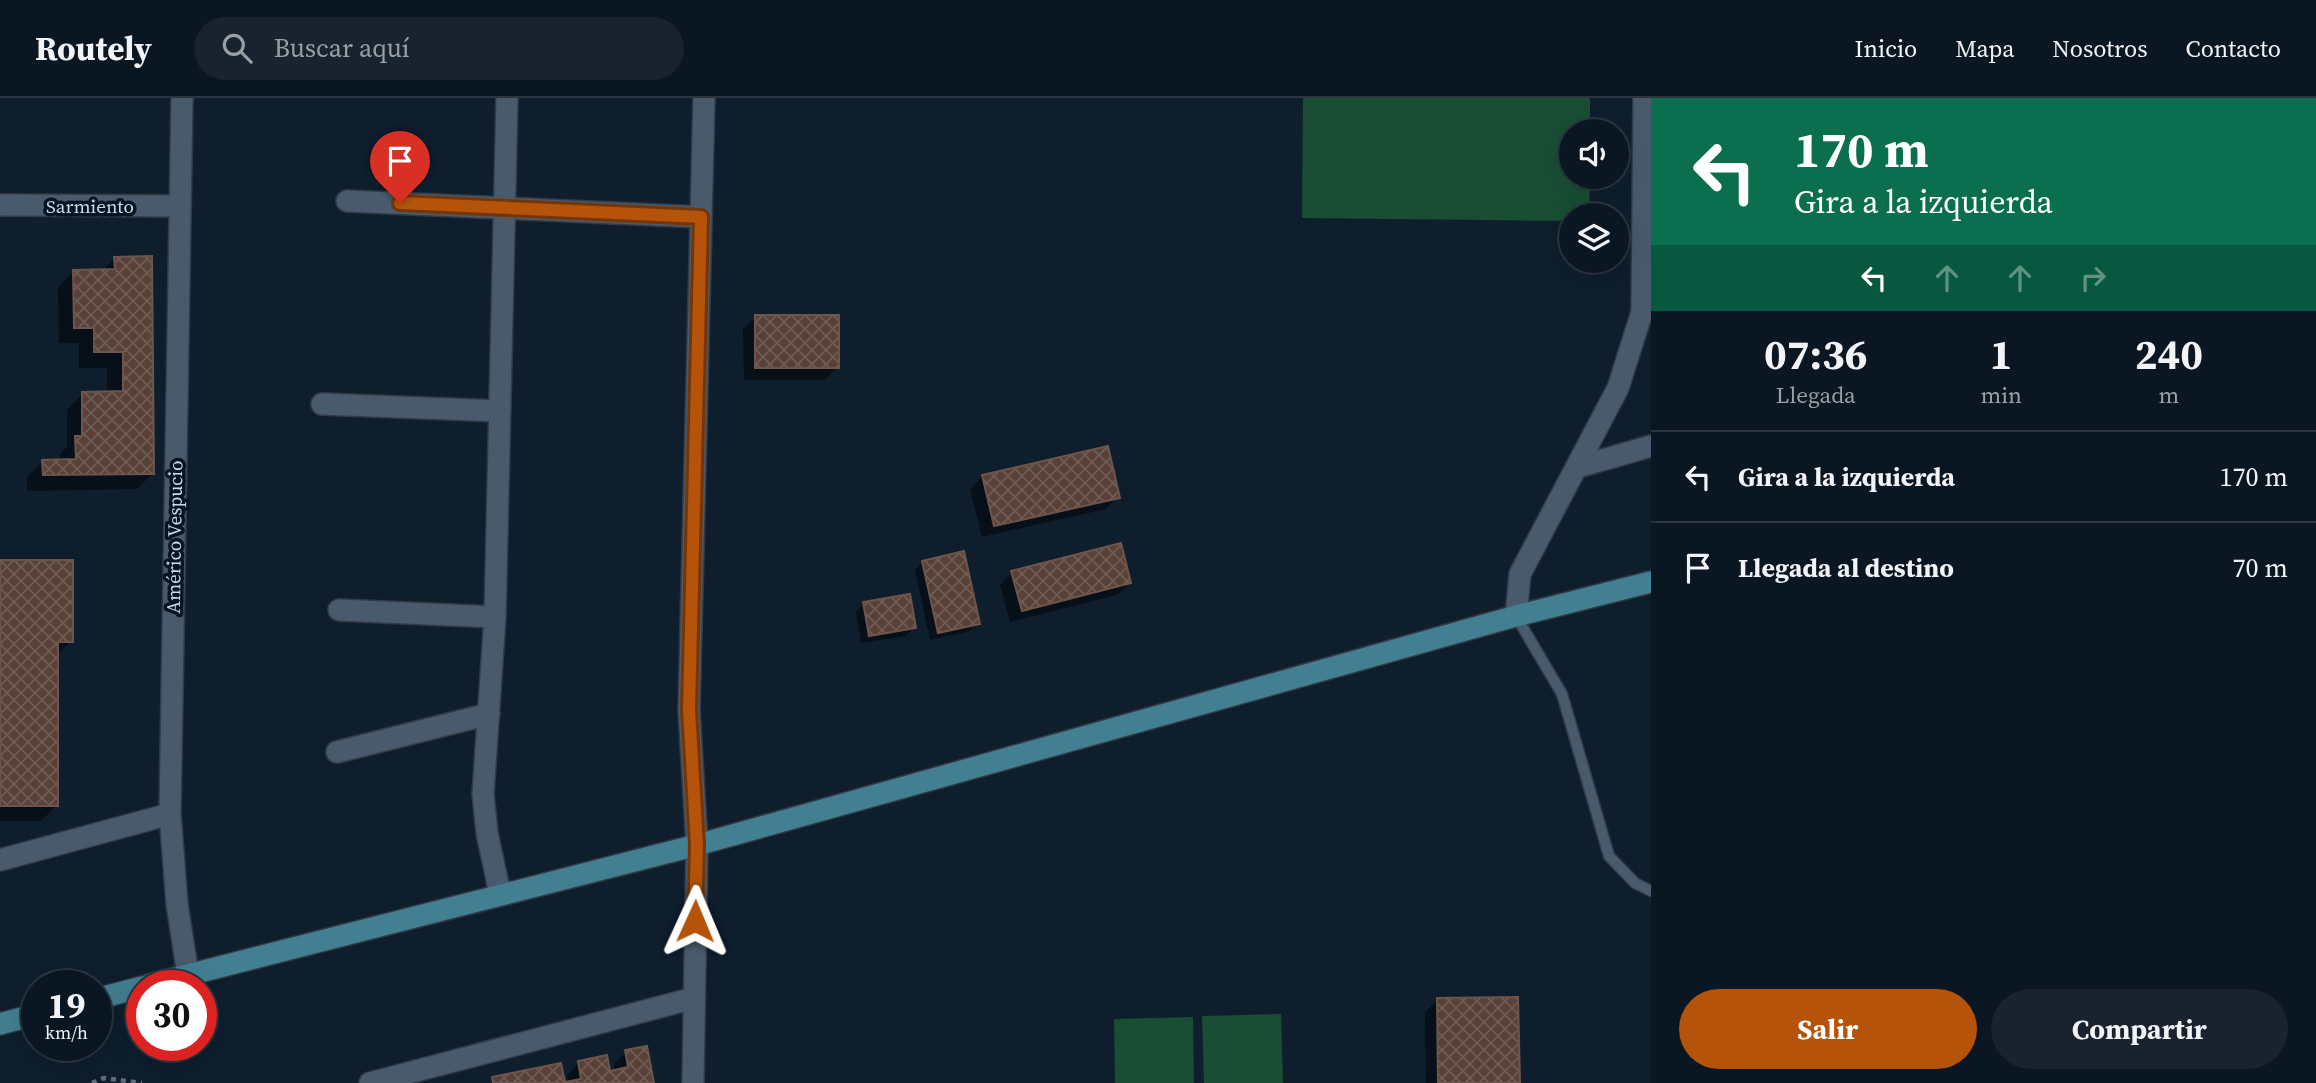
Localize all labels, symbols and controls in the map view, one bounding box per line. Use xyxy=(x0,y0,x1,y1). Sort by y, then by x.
search box xyxy=(194,17,684,80)
text: Routely xyxy=(35,26,152,71)
icon: search xyxy=(218,29,256,67)
text: Buscar aquí xyxy=(274,30,410,66)
text: Inicio xyxy=(1855,32,1917,65)
text: Mapa xyxy=(1955,32,2014,65)
text: Nosotros xyxy=(2052,32,2148,65)
text: Contacto xyxy=(2186,32,2281,65)
text: 170 m xyxy=(1794,116,1929,183)
map controls xyxy=(1559,119,1629,273)
button: sound xyxy=(1559,119,1629,189)
icon: left xyxy=(1679,126,1770,217)
pin xyxy=(370,131,430,203)
icon: arrive xyxy=(381,142,419,180)
text: Gira a la izquierda xyxy=(1794,180,2053,224)
street label: Sarmiento xyxy=(46,193,134,219)
button: layers xyxy=(1559,203,1629,273)
icon: left xyxy=(1855,259,1893,297)
icon: ahead xyxy=(1928,259,1966,297)
icon: ahead xyxy=(2001,259,2039,297)
icon: right xyxy=(2074,259,2112,297)
text: 07:36 xyxy=(1764,325,1868,383)
text: 1 xyxy=(1990,325,2013,383)
text: 240 xyxy=(2135,325,2203,383)
text: Llegada xyxy=(1776,379,1856,411)
text: min xyxy=(1980,379,2022,411)
text: m xyxy=(2159,379,2179,411)
icon: left xyxy=(1679,458,1717,496)
text: Gira a la izquierda xyxy=(1738,459,1955,495)
text: 170 m xyxy=(2220,459,2288,495)
street label: Américo Vespucio xyxy=(160,460,188,614)
icon: arrive xyxy=(1679,549,1717,587)
text: Llegada al destino xyxy=(1738,550,1954,586)
text: 70 m xyxy=(2233,550,2288,586)
position arrow xyxy=(658,884,732,958)
speed limit sign: 30 xyxy=(126,970,217,1061)
text: 19 xyxy=(48,982,85,1030)
button: Salir xyxy=(1679,989,1977,1069)
button: Compartir xyxy=(1991,989,2288,1069)
text: km/h xyxy=(45,1020,88,1045)

